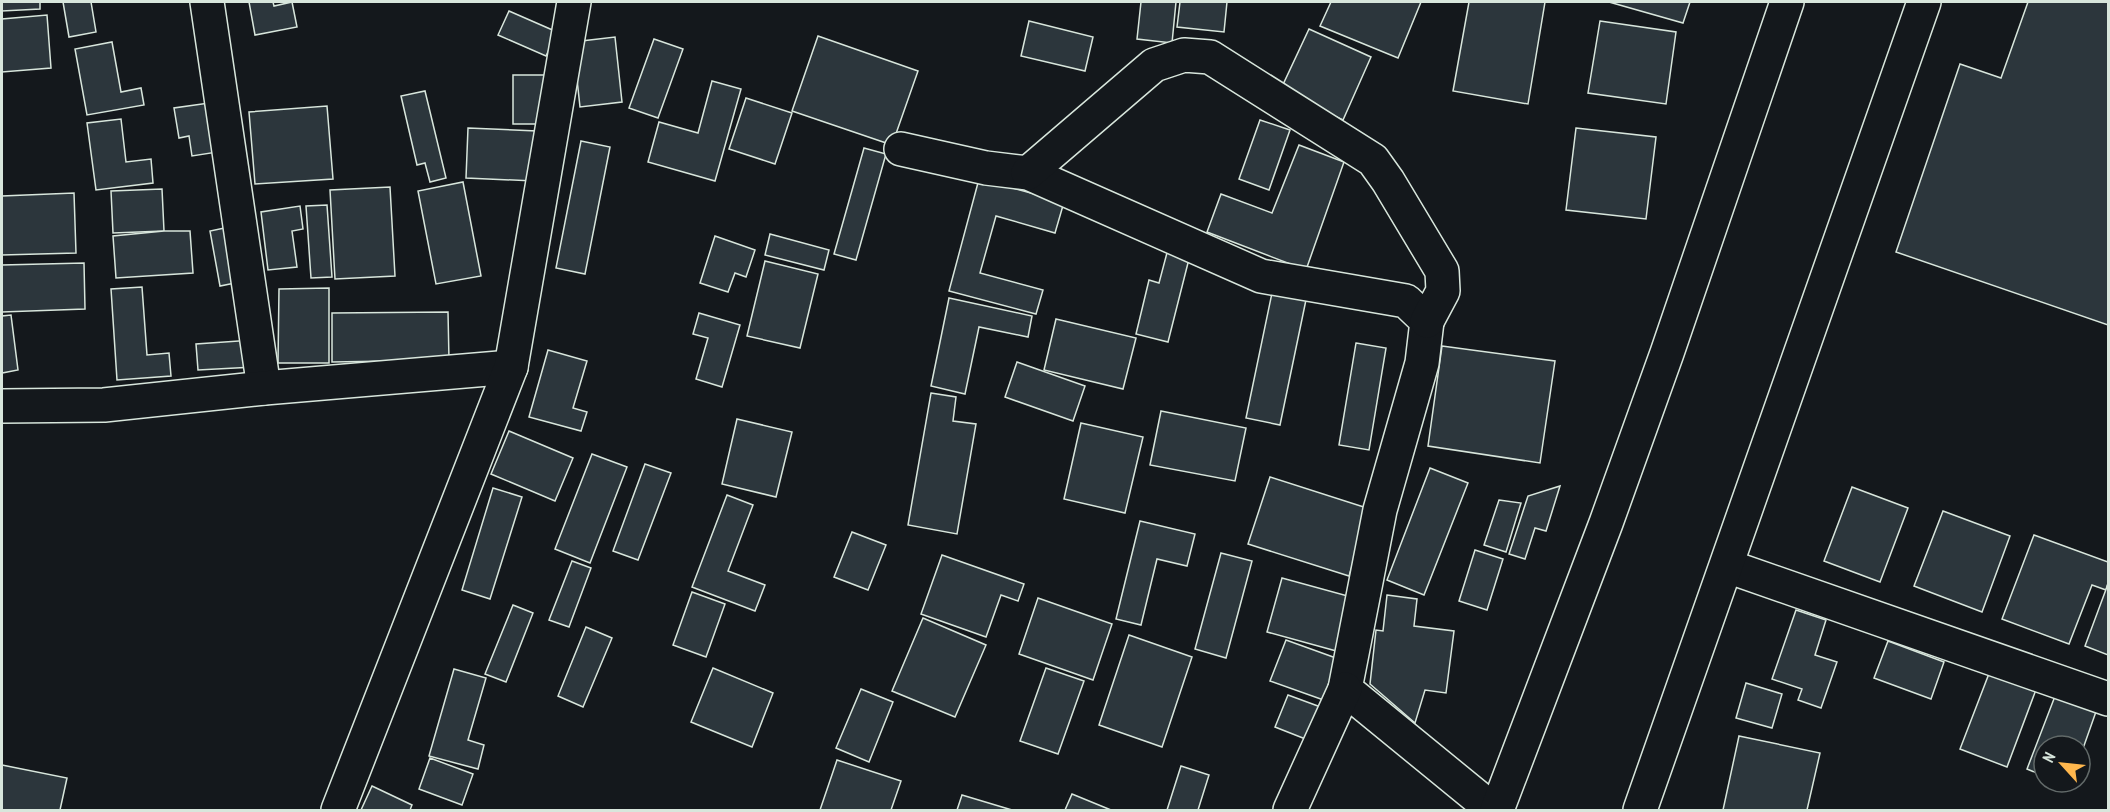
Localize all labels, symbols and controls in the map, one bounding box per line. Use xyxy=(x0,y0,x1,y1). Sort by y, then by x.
north arrow xyxy=(2032,734,2092,794)
text: N xyxy=(2038,749,2060,766)

